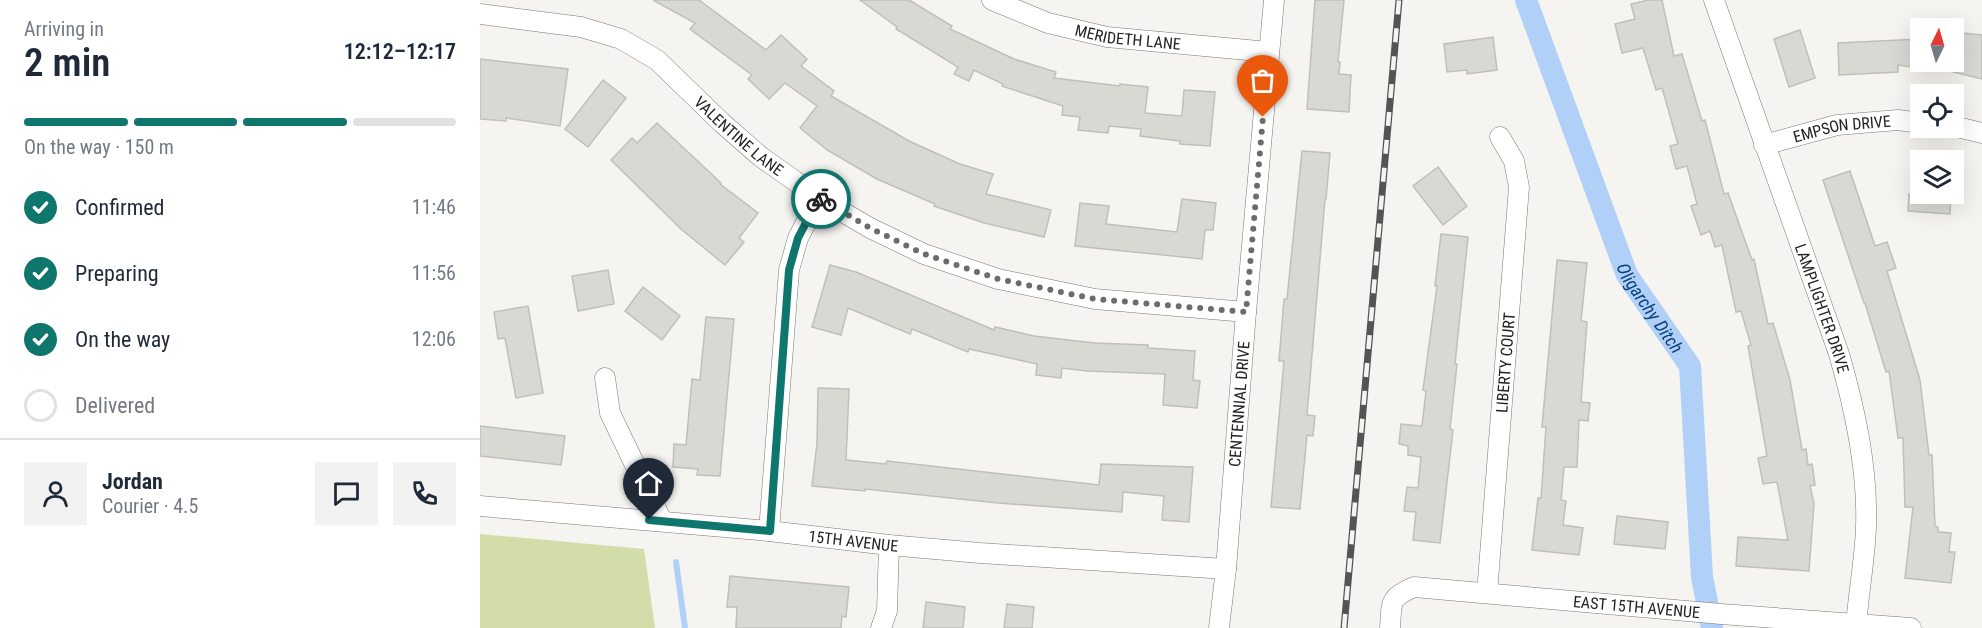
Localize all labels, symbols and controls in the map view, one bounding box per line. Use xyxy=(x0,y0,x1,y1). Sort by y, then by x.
text: Arriving in xyxy=(24,17,104,41)
north arrow xyxy=(1910,18,1964,72)
map controls xyxy=(1910,18,1964,204)
street label: MERIDETH LANE xyxy=(1073,20,1182,53)
text: 12:12–12:17 xyxy=(344,39,456,64)
text: 2 min xyxy=(24,40,110,86)
pin xyxy=(1237,55,1288,117)
icon: bag xyxy=(1246,64,1279,97)
button: locate xyxy=(1910,84,1964,138)
street label: VALENTINE LANE xyxy=(691,92,787,179)
street label: EMPSON DRIVE xyxy=(1791,111,1891,146)
text: On the way · 150 m xyxy=(24,135,174,159)
button: layers xyxy=(1910,150,1964,204)
courier xyxy=(791,169,851,229)
icon: bike xyxy=(805,183,838,216)
icon: check xyxy=(24,191,57,224)
text: Confirmed xyxy=(75,195,164,220)
text: 11:46 xyxy=(412,195,456,219)
street label: LAMPLIGHTER DRIVE xyxy=(1791,241,1853,375)
icon: check xyxy=(24,257,57,290)
water label: Oligarchy Ditch xyxy=(1613,260,1688,357)
text: Preparing xyxy=(75,261,159,286)
text: 11:56 xyxy=(412,261,456,285)
street label: LIBERTY COURT xyxy=(1492,312,1519,414)
icon: check xyxy=(24,323,57,356)
text: On the way xyxy=(75,327,170,352)
text: 12:06 xyxy=(412,327,456,351)
street label: CENTENNIAL DRIVE xyxy=(1224,340,1253,467)
text: Delivered xyxy=(75,393,155,418)
pin xyxy=(623,458,674,520)
button: person xyxy=(24,462,87,525)
button: chat xyxy=(315,462,378,525)
button: phone xyxy=(393,462,456,525)
icon: home xyxy=(632,467,665,500)
text: Jordan xyxy=(102,469,163,494)
text: Courier · 4.5 xyxy=(102,494,198,518)
street label: 15TH AVENUE xyxy=(808,526,899,555)
street label: EAST 15TH AVENUE xyxy=(1572,592,1701,622)

